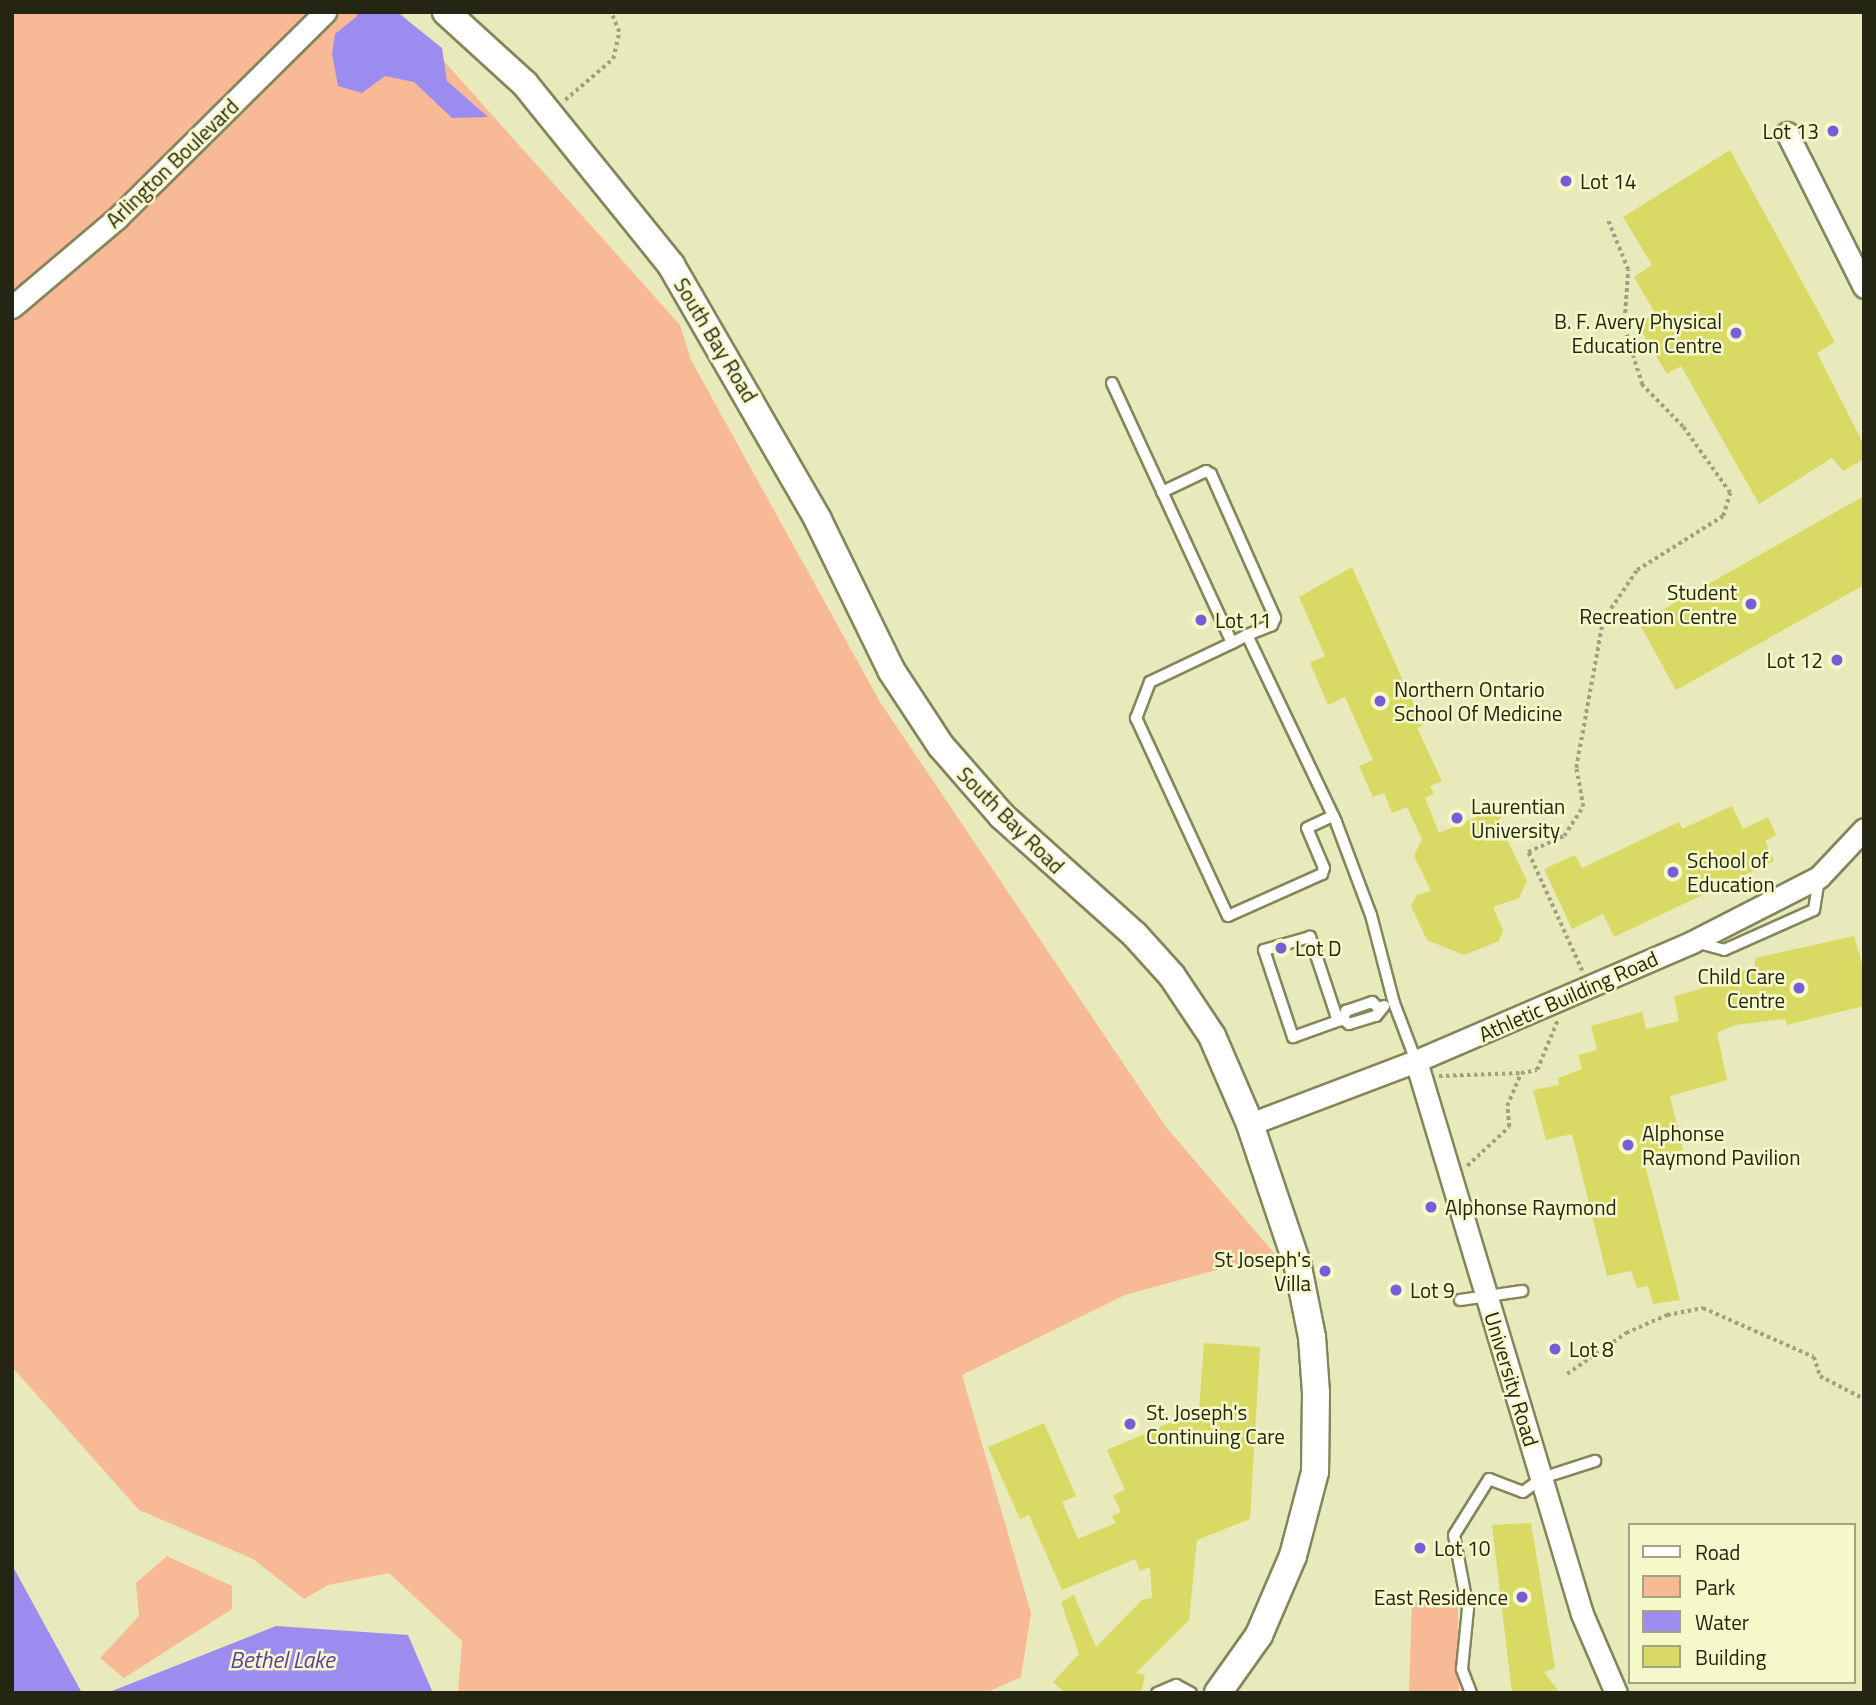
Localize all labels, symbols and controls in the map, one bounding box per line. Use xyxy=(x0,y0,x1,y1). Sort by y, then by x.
street label: Arlington Boulevard xyxy=(100,93,244,233)
place label: Lot 13 xyxy=(1763,118,1819,144)
marker: Lot 13 xyxy=(1825,123,1841,139)
place label: Lot 14 xyxy=(1580,168,1636,194)
marker: Lot 14 xyxy=(1558,173,1574,189)
street label: South Bay Road xyxy=(669,273,763,407)
place label: B. F. Avery Physical Education Centre xyxy=(1554,308,1722,358)
marker: B. F. Avery Physical Education Centre xyxy=(1728,325,1744,341)
place label: Student Recreation Centre xyxy=(1579,579,1737,629)
marker: Student Recreation Centre xyxy=(1743,596,1759,612)
place label: Lot 11 xyxy=(1215,607,1271,633)
marker: Lot 11 xyxy=(1193,612,1209,628)
place label: Lot 12 xyxy=(1767,647,1823,673)
marker: Lot 12 xyxy=(1829,652,1845,668)
place label: Northern Ontario School Of Medicine xyxy=(1394,676,1562,726)
marker: Northern Ontario School Of Medicine xyxy=(1372,693,1388,709)
street label: South Bay Road xyxy=(952,761,1070,879)
place label: Laurentian University xyxy=(1471,793,1565,843)
marker: Laurentian University xyxy=(1449,810,1465,826)
place label: School of Education xyxy=(1687,847,1775,897)
marker: School of Education xyxy=(1665,864,1681,880)
place label: Lot D xyxy=(1295,935,1341,961)
marker: Lot D xyxy=(1273,940,1289,956)
street label: Athletic Building Road xyxy=(1475,945,1661,1047)
place label: Child Care Centre xyxy=(1698,963,1785,1013)
marker: Child Care Centre xyxy=(1791,980,1807,996)
place label: Alphonse Raymond Pavilion xyxy=(1642,1120,1800,1170)
marker: Alphonse Raymond Pavilion xyxy=(1620,1137,1636,1153)
place label: Alphonse Raymond xyxy=(1445,1194,1617,1220)
marker: Alphonse Raymond xyxy=(1423,1199,1439,1215)
place label: St Joseph's Villa xyxy=(1214,1246,1311,1296)
marker: St Joseph's Villa xyxy=(1317,1263,1333,1279)
place label: Lot 9 xyxy=(1410,1277,1455,1303)
marker: Lot 9 xyxy=(1388,1282,1404,1298)
street label: University Road xyxy=(1480,1309,1544,1449)
place label: Lot 8 xyxy=(1569,1336,1614,1362)
marker: Lot 8 xyxy=(1547,1341,1563,1357)
place label: St. Joseph's Continuing Care xyxy=(1146,1399,1285,1449)
marker: St. Joseph's Continuing Care xyxy=(1120,1414,1140,1434)
legend xyxy=(1628,1523,1855,1684)
place label: Lot 10 xyxy=(1434,1535,1490,1561)
text: Road xyxy=(1695,1536,1740,1568)
marker: Lot 10 xyxy=(1412,1540,1428,1556)
text: Park xyxy=(1695,1571,1735,1603)
place label: East Residence xyxy=(1374,1584,1508,1610)
marker: East Residence xyxy=(1514,1589,1530,1605)
text: Water xyxy=(1695,1606,1749,1638)
text: Building xyxy=(1695,1641,1766,1673)
water label: Bethel Lake xyxy=(229,1646,335,1674)

